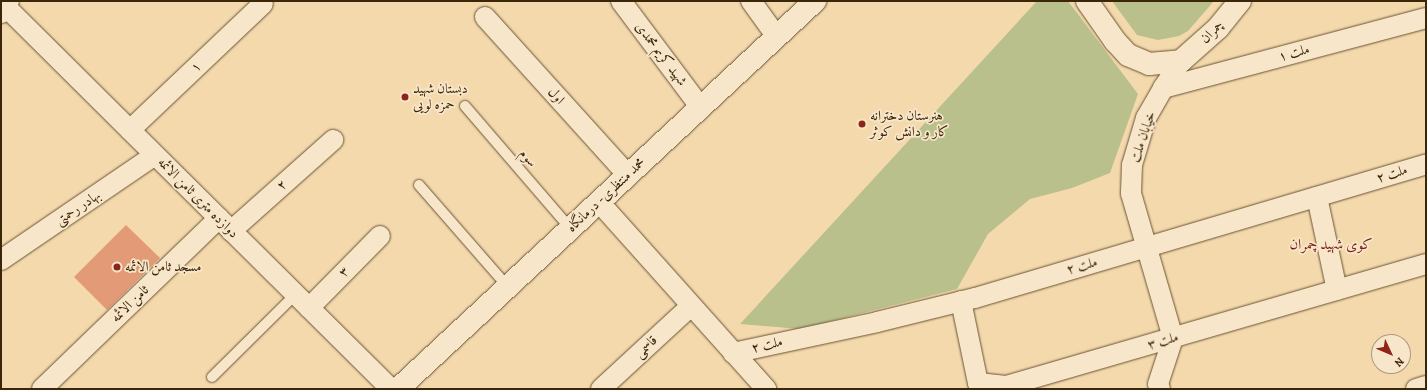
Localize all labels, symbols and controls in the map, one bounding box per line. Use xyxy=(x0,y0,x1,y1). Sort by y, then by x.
street label: چمران xyxy=(1197,17,1227,47)
street label: شهید کریم محمدی xyxy=(632,19,690,89)
street label: ملت ۱ xyxy=(1277,41,1311,65)
street label: ۱ xyxy=(187,58,205,76)
place label: دبستان شهید حمزه لویی xyxy=(413,81,468,114)
street label: اول xyxy=(544,84,568,108)
marker: دبستان شهید حمزه لویی xyxy=(400,92,410,102)
place label: هنرستان دخترانه کار و دانش کوثر xyxy=(870,108,949,140)
street label: خیابان ملت xyxy=(1126,109,1160,165)
marker: هنرستان دخترانه کار و دانش کوثر xyxy=(857,119,867,129)
street label: سوم xyxy=(515,145,541,171)
street label: دوازده متری ثامن الائمه xyxy=(154,154,242,242)
street label: محمد منتظری- درمانگاه xyxy=(563,154,649,236)
street label: ملت ۲ xyxy=(1374,161,1410,187)
street label: ۲ xyxy=(273,176,291,194)
street label: بهادر رحمتی xyxy=(52,187,104,229)
district label: کوی شهید چمران xyxy=(1289,236,1373,254)
street label: ملت ۲ xyxy=(1065,254,1099,278)
place label: مسجد ثامن الائمه xyxy=(125,259,201,275)
marker: مسجد ثامن الائمه xyxy=(112,262,122,272)
street label: ۳ xyxy=(335,263,353,281)
street label: ثامن الائمه xyxy=(108,282,152,326)
street label: ملت ۳ xyxy=(1146,329,1180,353)
street label: قاسمی xyxy=(631,332,661,362)
street label: ملت ۲ xyxy=(750,333,784,357)
north arrow xyxy=(1371,334,1411,374)
text: N xyxy=(1391,354,1407,370)

